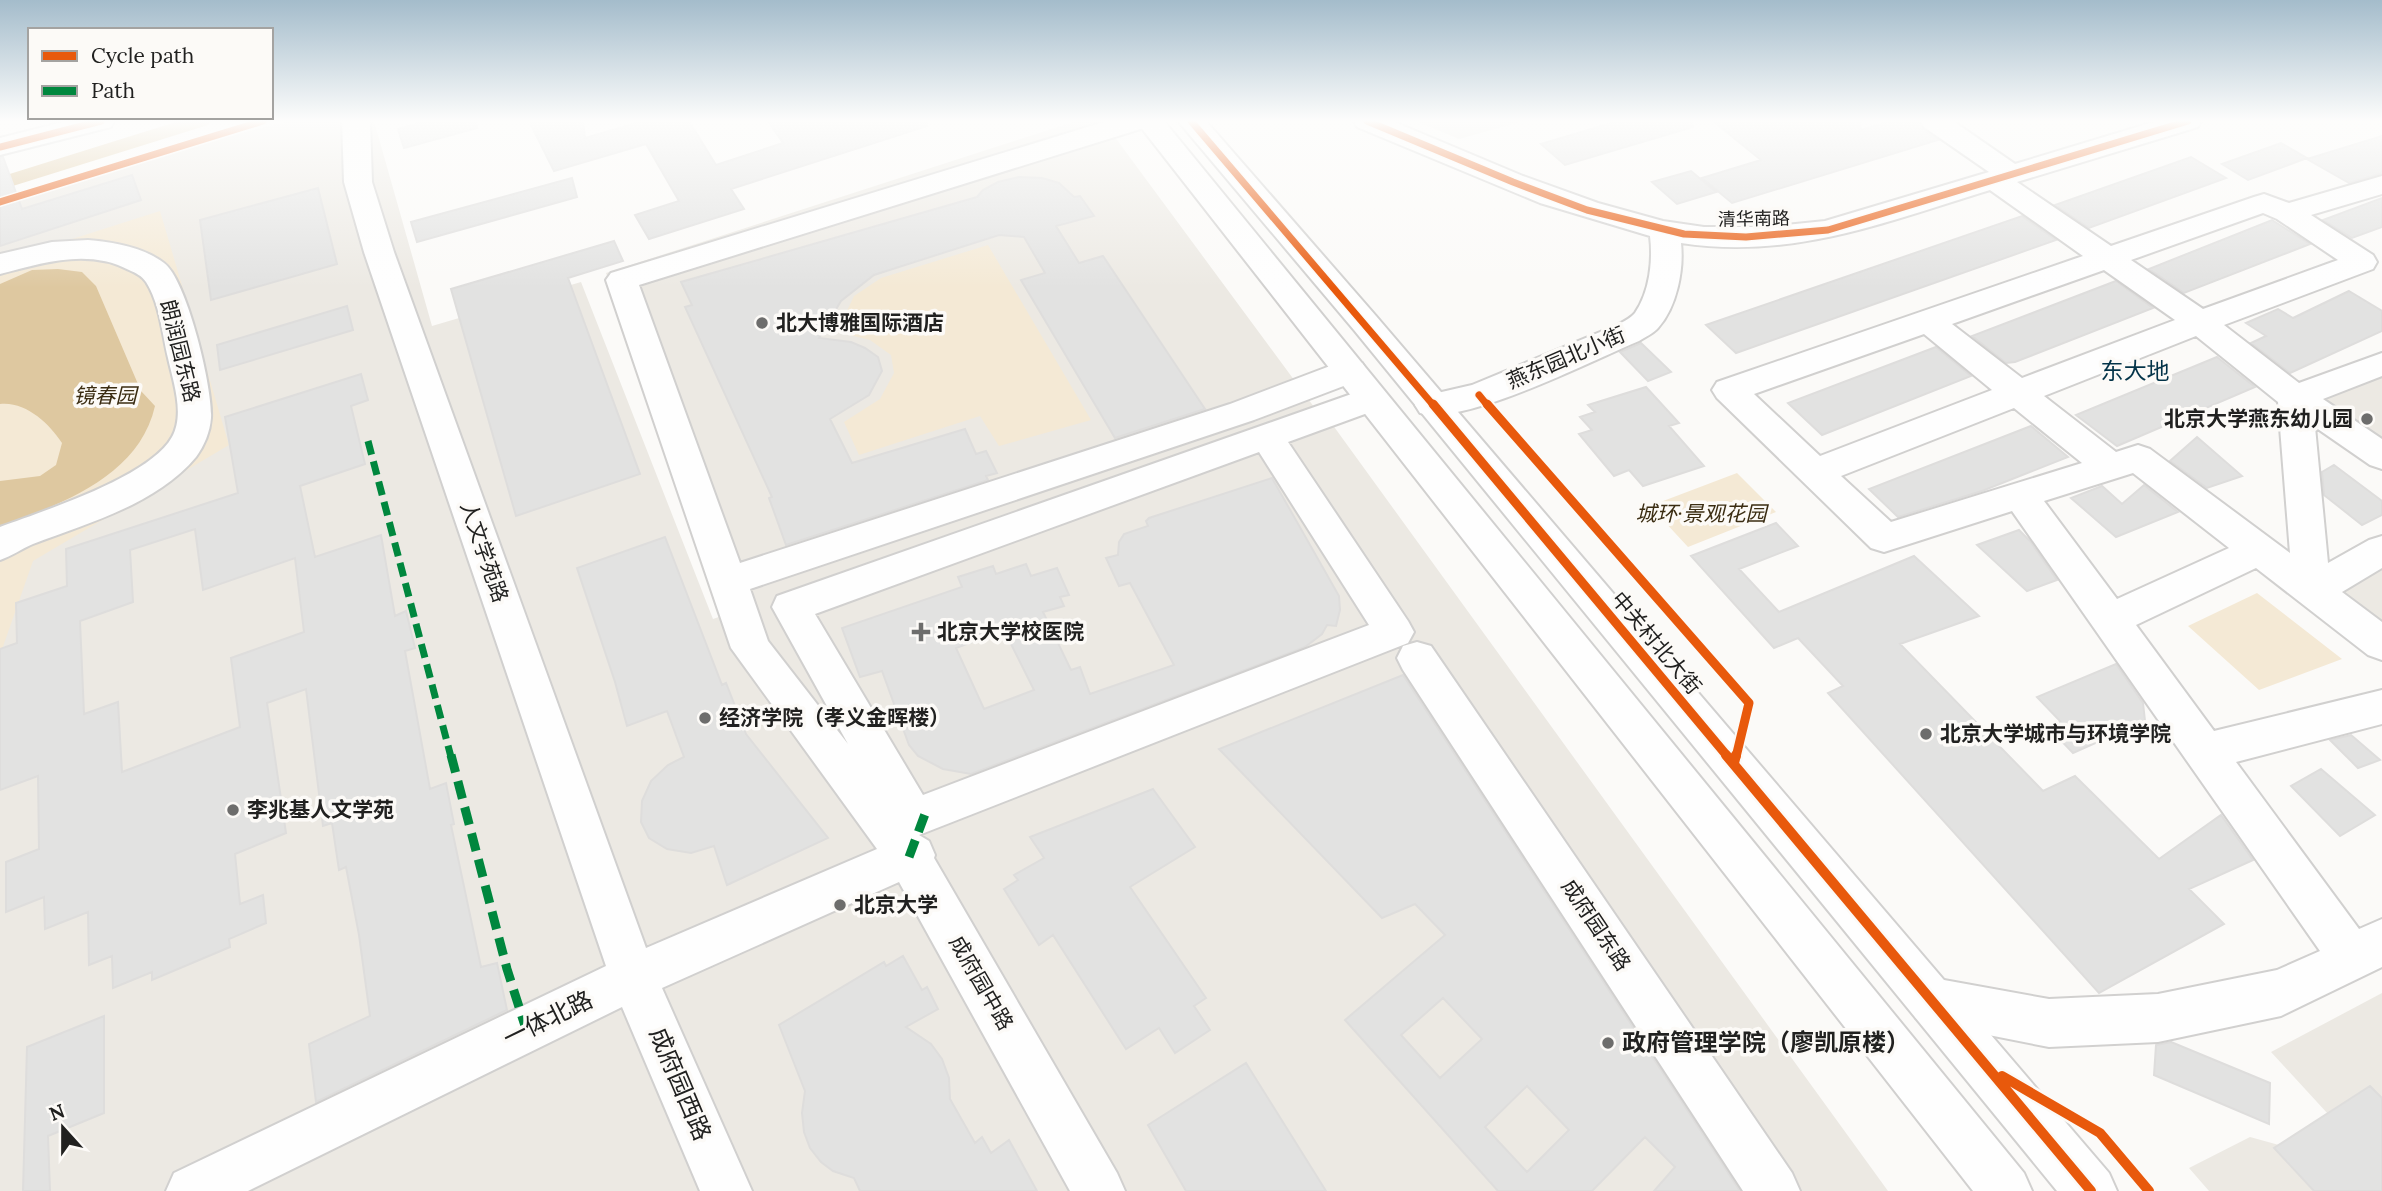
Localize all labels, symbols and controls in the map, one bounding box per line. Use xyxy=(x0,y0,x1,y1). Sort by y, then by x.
legend xyxy=(28,28,273,119)
text: Cycle path xyxy=(91,42,194,69)
text: Path xyxy=(91,77,135,104)
street label: 清华南路 xyxy=(1718,206,1790,231)
street label: 朗润园东路 xyxy=(155,297,206,405)
place label: 北大博雅国际酒店 xyxy=(776,309,944,336)
marker: 北大博雅国际酒店 xyxy=(754,315,770,331)
street label: 燕东园北小街 xyxy=(1503,320,1629,395)
district label: 东大地 xyxy=(2101,356,2170,385)
park label: 镜春园 xyxy=(74,382,139,409)
place label: 北京大学燕东幼儿园 xyxy=(2164,405,2353,432)
marker: 北京大学燕东幼儿园 xyxy=(2359,411,2375,427)
street label: 人文学苑路 xyxy=(455,498,514,606)
park label: 城环·景观花园 xyxy=(1636,500,1769,527)
street label: 中关村北大街 xyxy=(1606,586,1707,700)
place label: 北京大学校医院 xyxy=(937,618,1084,645)
marker: 北京大学校医院 xyxy=(911,622,931,642)
place label: 经济学院（孝义金晖楼） xyxy=(719,704,950,731)
marker: 经济学院（孝义金晖楼） xyxy=(697,710,713,726)
place label: 北京大学城市与环境学院 xyxy=(1940,720,2171,747)
marker: 北京大学城市与环境学院 xyxy=(1918,726,1934,742)
place label: 李兆基人文学苑 xyxy=(247,796,394,823)
marker: 李兆基人文学苑 xyxy=(225,802,241,818)
street label: 成府园东路 xyxy=(1556,874,1637,976)
place label: 北京大学 xyxy=(854,891,938,918)
marker: 北京大学 xyxy=(832,897,848,913)
street label: 成府园中路 xyxy=(943,931,1019,1035)
street label: 一体北路 xyxy=(498,984,598,1054)
street label: 成府园西路 xyxy=(643,1023,718,1145)
place label: 政府管理学院（廖凯原楼） xyxy=(1622,1027,1910,1058)
marker: 政府管理学院（廖凯原楼） xyxy=(1600,1035,1616,1051)
north arrow xyxy=(28,1093,98,1163)
text: N xyxy=(46,1098,68,1126)

